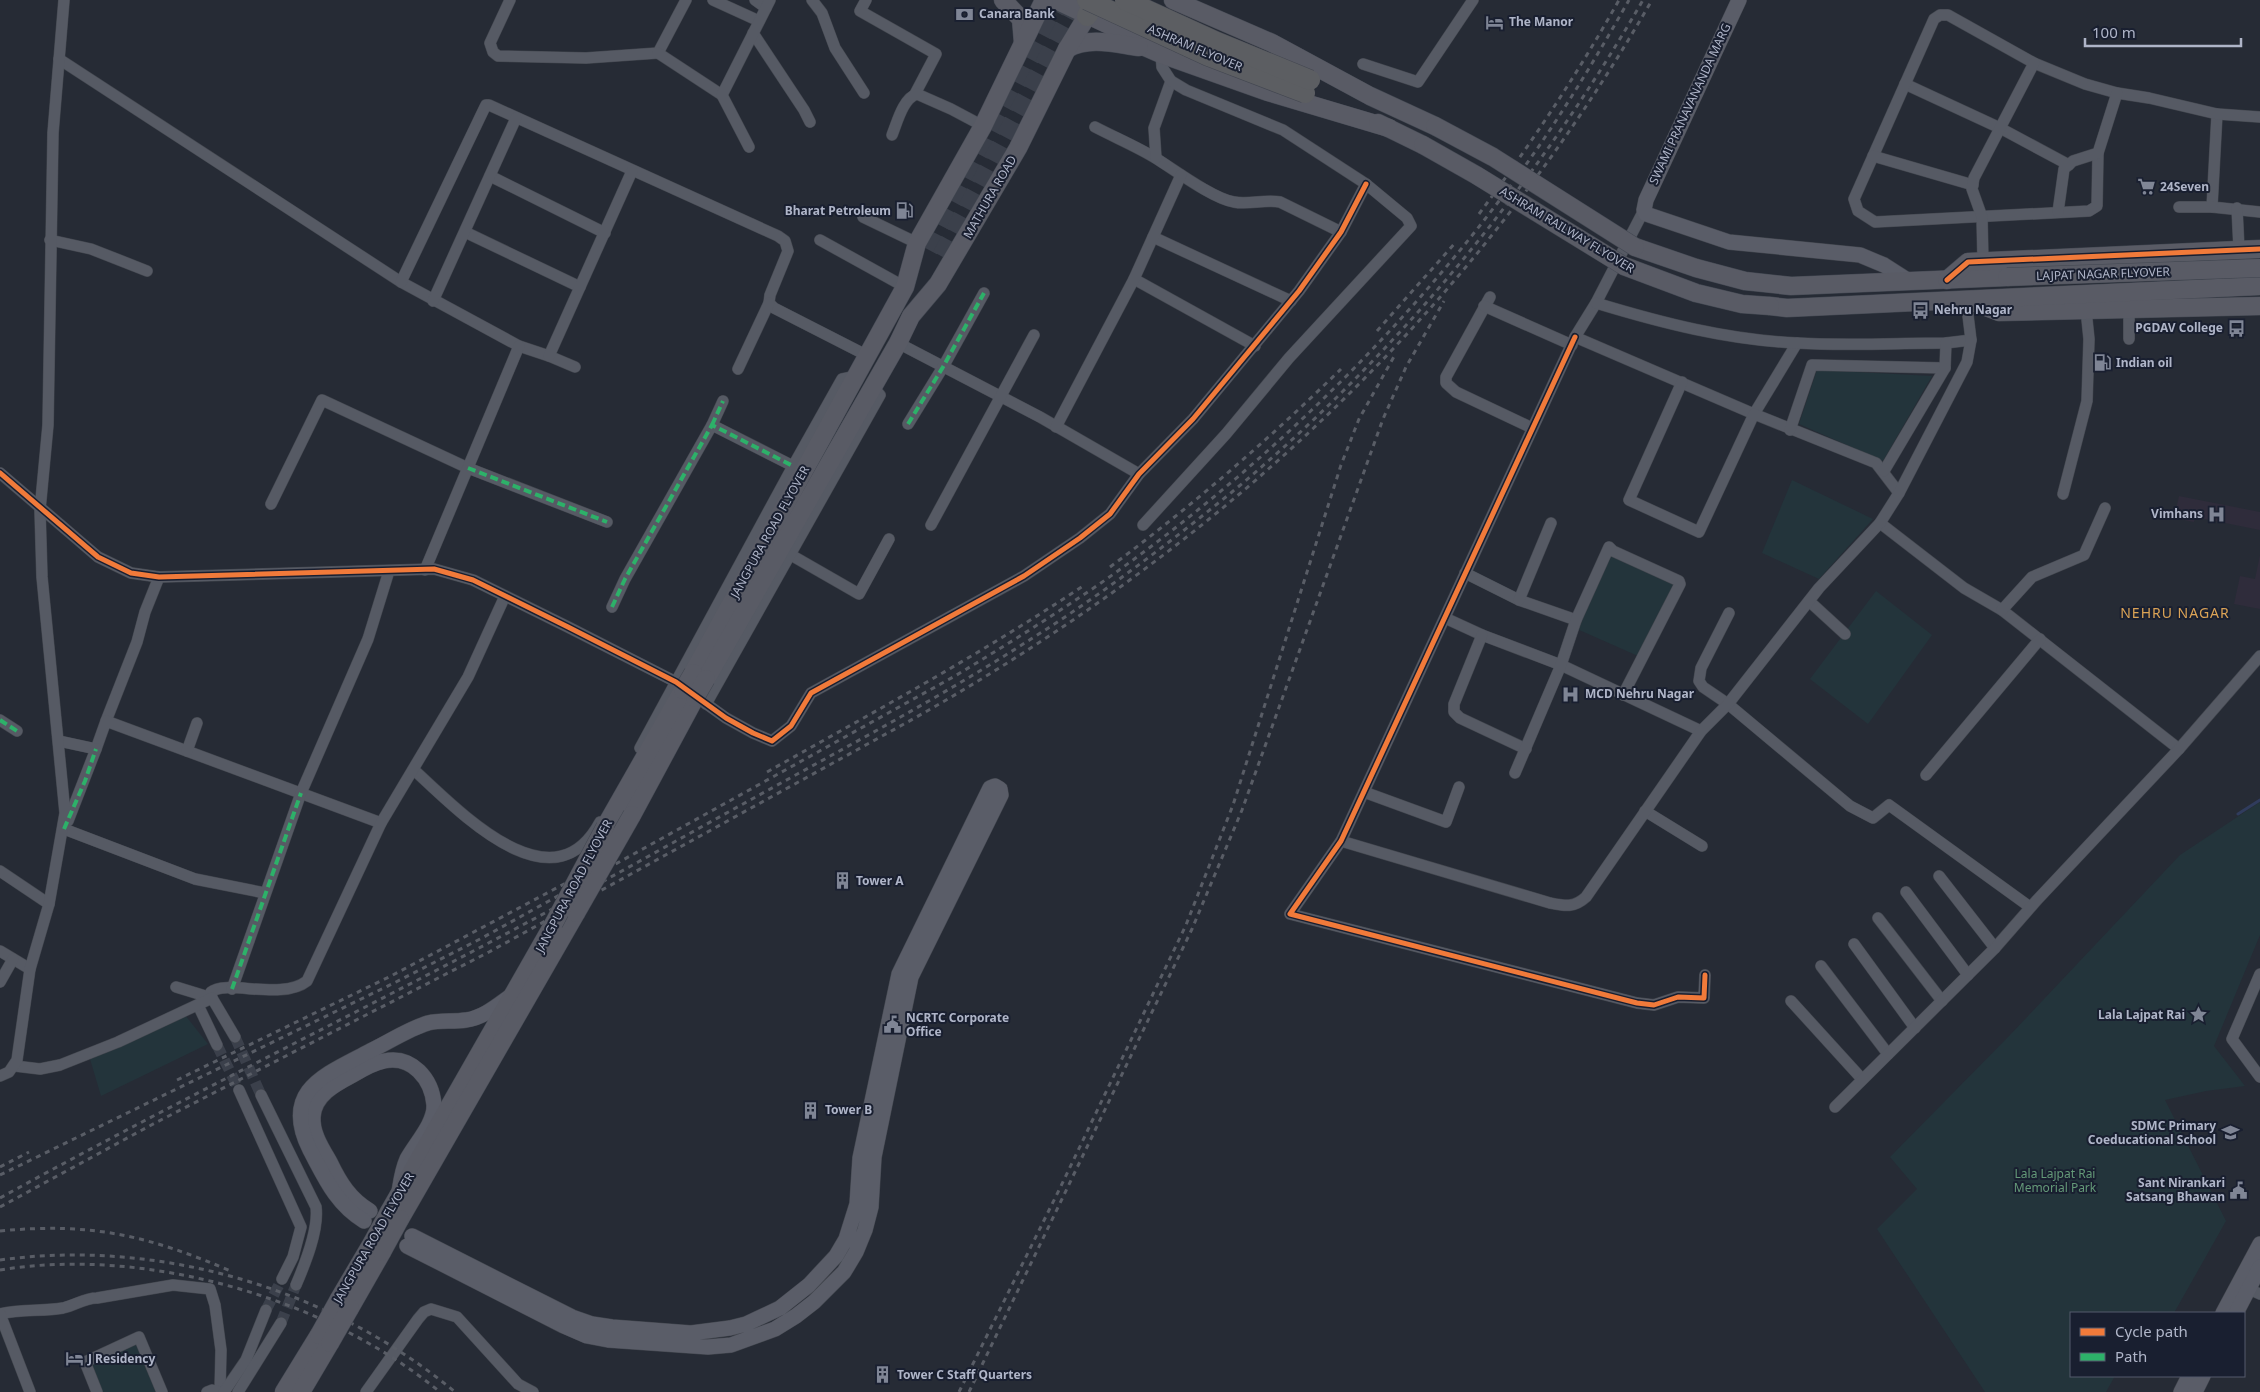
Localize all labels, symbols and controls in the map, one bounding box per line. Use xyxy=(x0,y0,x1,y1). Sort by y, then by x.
bank icon: Canara Bank xyxy=(955,4,975,24)
place label: Canara Bank xyxy=(979,5,1055,22)
hotel icon: The Manor xyxy=(1485,12,1505,32)
place label: The Manor xyxy=(1509,13,1574,30)
scale bar xyxy=(2085,15,2241,47)
street label: ASHRAM FLYOVER xyxy=(1145,20,1246,75)
street label: SWAMI PRANAVANANDA MARG xyxy=(1645,20,1734,187)
text: 100 m xyxy=(2092,22,2136,42)
street label: MATHURA ROAD xyxy=(959,152,1020,241)
supermarket icon: 24Seven xyxy=(2136,177,2156,197)
place label: 24Seven xyxy=(2160,178,2209,195)
street label: ASHRAM RAILWAY FLYOVER xyxy=(1497,183,1638,277)
fuel station icon: Bharat Petroleum xyxy=(895,201,915,221)
place label: Bharat Petroleum xyxy=(785,202,891,219)
street label: LAJPAT NAGAR FLYOVER xyxy=(2036,263,2171,284)
bus stop icon: Nehru Nagar xyxy=(1910,300,1930,320)
place label: Nehru Nagar xyxy=(1934,301,2013,318)
bus stop icon: PGDAV College xyxy=(2227,318,2247,338)
place label: PGDAV College xyxy=(2135,319,2223,336)
fuel station icon: Indian oil xyxy=(2092,353,2112,373)
place label: Indian oil xyxy=(2116,354,2172,371)
street label: JANGPURA ROAD FLYOVER xyxy=(726,462,813,602)
hospital icon: Vimhans xyxy=(2207,504,2227,524)
place label: Vimhans xyxy=(2151,505,2203,522)
district label: NEHRU NAGAR xyxy=(2120,603,2230,622)
hospital icon: MCD Nehru Nagar xyxy=(1561,684,1581,704)
place label: MCD Nehru Nagar xyxy=(1585,685,1695,702)
street label: JANGPURA ROAD FLYOVER xyxy=(531,816,616,956)
building icon: Tower A xyxy=(832,871,852,891)
place label: Tower A xyxy=(856,872,904,889)
place icon: Lala Lajpat Rai xyxy=(2189,1005,2209,1025)
place label: Lala Lajpat Rai xyxy=(2098,1006,2185,1023)
place label: NCRTC Corporate Office xyxy=(906,1009,1009,1040)
public building icon: NCRTC Corporate Office xyxy=(882,1015,902,1035)
building icon: Tower B xyxy=(801,1100,821,1120)
place label: Tower B xyxy=(825,1101,872,1118)
place label: SDMC Primary Coeducational School xyxy=(2088,1117,2216,1148)
school or university icon: SDMC Primary Coeducational School xyxy=(2220,1123,2240,1143)
park label: Lala Lajpat Rai Memorial Park xyxy=(2014,1165,2097,1196)
street label: JANGPURA ROAD FLYOVER xyxy=(329,1169,418,1307)
place label: Sant Nirankari Satsang Bhawan xyxy=(2126,1174,2225,1205)
public building icon: Sant Nirankari Satsang Bhawan xyxy=(2229,1180,2249,1200)
legend xyxy=(2070,1312,2245,1377)
text: Cycle path xyxy=(2115,1321,2188,1341)
text: Path xyxy=(2115,1346,2147,1366)
hotel icon: J Residency xyxy=(64,1349,84,1369)
place label: J Residency xyxy=(87,1350,155,1367)
building icon: Tower C Staff Quarters xyxy=(873,1365,893,1385)
place label: Tower C Staff Quarters xyxy=(897,1366,1032,1383)

